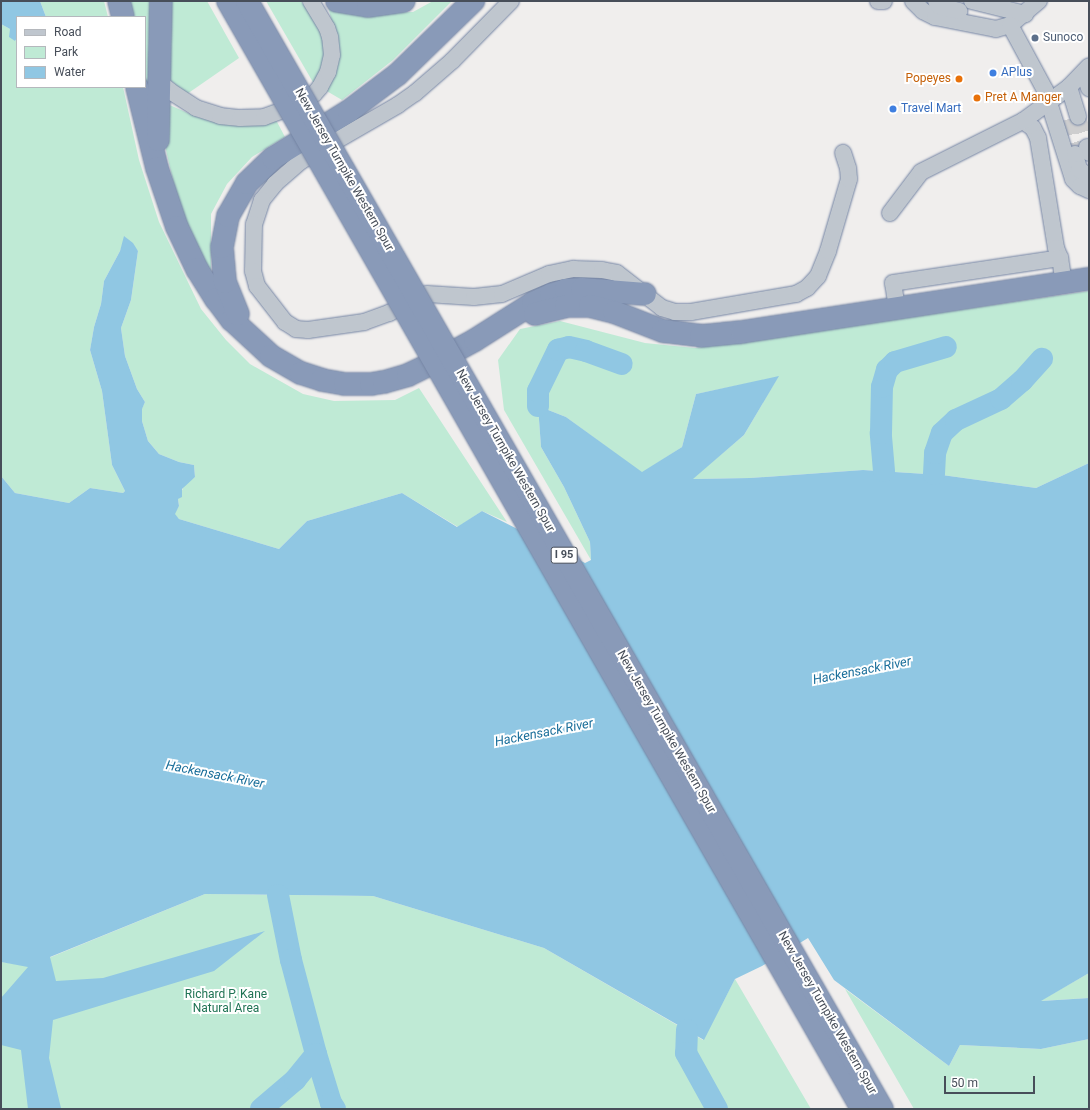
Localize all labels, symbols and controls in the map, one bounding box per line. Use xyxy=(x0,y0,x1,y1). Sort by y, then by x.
legend xyxy=(16,16,146,88)
text: Road xyxy=(54,25,82,39)
place label: Sunoco xyxy=(1043,31,1083,45)
marker: Sunoco xyxy=(1030,33,1040,43)
text: Park xyxy=(54,45,78,59)
text: Water xyxy=(54,65,85,79)
place label: APlus xyxy=(1001,66,1032,80)
marker: APlus xyxy=(988,68,998,78)
place label: Popeyes xyxy=(905,72,951,86)
marker: Popeyes xyxy=(954,74,964,84)
street label: New Jersey Turnpike Western Spur xyxy=(291,86,397,254)
place label: Pret A Manger xyxy=(985,91,1061,105)
marker: Pret A Manger xyxy=(972,93,982,103)
place label: Travel Mart xyxy=(901,102,961,116)
marker: Travel Mart xyxy=(888,104,898,114)
street label: New Jersey Turnpike Western Spur xyxy=(452,367,558,535)
road number: I 95 xyxy=(550,546,578,564)
street label: New Jersey Turnpike Western Spur xyxy=(613,648,719,816)
water label: Hackensack River xyxy=(812,654,912,688)
water label: Hackensack River xyxy=(494,716,594,750)
water label: Hackensack River xyxy=(165,758,265,792)
street label: New Jersey Turnpike Western Spur xyxy=(774,929,880,1097)
park label: Richard P. Kane Natural Area xyxy=(185,988,267,1016)
scale bar xyxy=(946,1068,1037,1094)
text: 50 m xyxy=(951,1076,978,1090)

